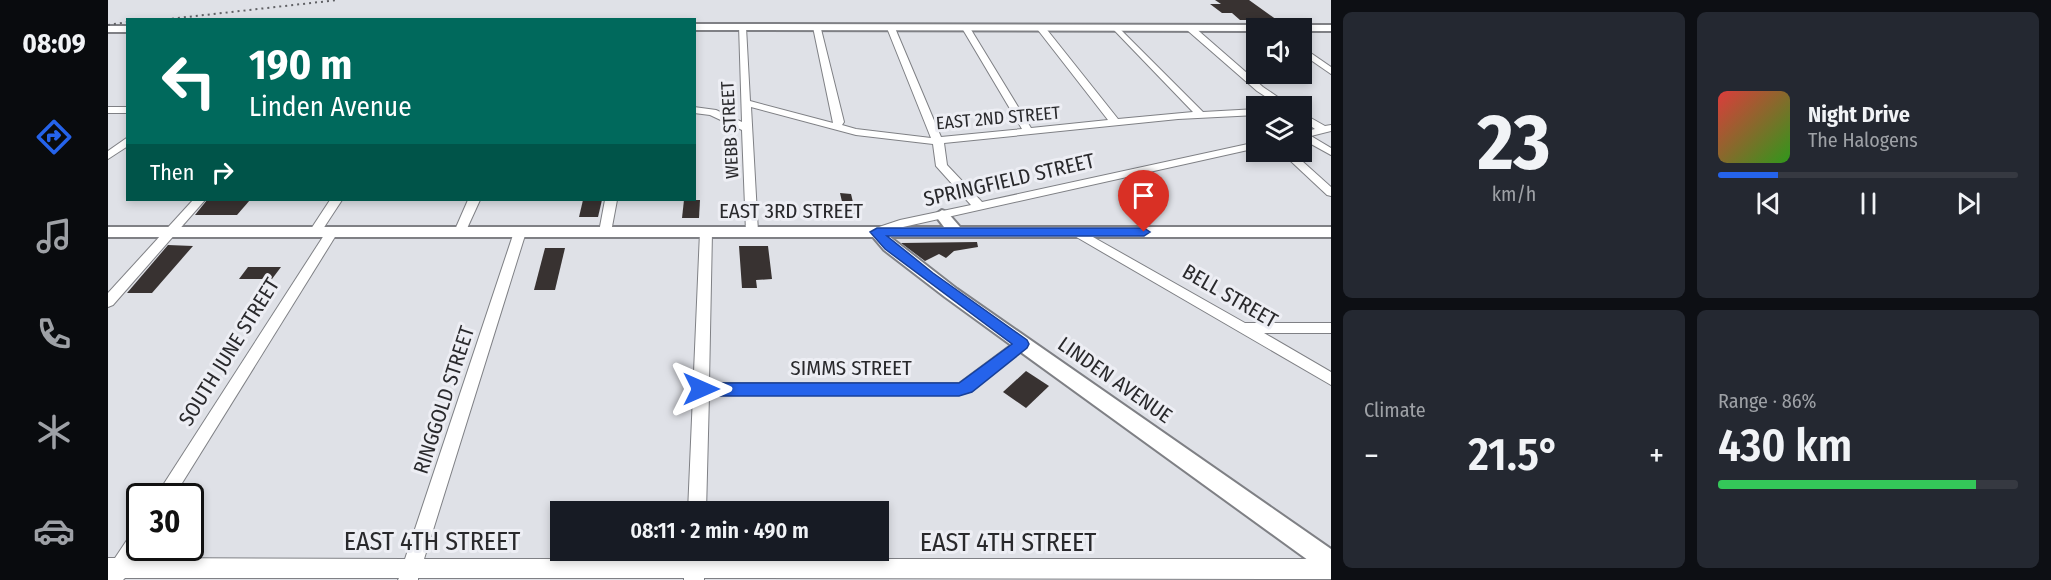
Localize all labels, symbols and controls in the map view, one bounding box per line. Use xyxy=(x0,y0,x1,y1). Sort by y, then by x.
map controls xyxy=(1246,18,1312,162)
button: sound xyxy=(1246,18,1312,84)
text: 08:09 xyxy=(22,28,86,60)
text: 190 m xyxy=(249,40,352,90)
icon: left xyxy=(150,42,228,120)
street label: WEBB STREET xyxy=(716,80,744,179)
text: Linden Avenue xyxy=(249,91,412,123)
button: layers xyxy=(1246,96,1312,162)
text: 23 xyxy=(1477,96,1551,190)
text: Night Drive xyxy=(1808,101,1910,128)
street label: EAST 2ND STREET xyxy=(935,102,1062,134)
icon: directions xyxy=(33,116,75,158)
text: The Halogens xyxy=(1808,128,1918,152)
street label: SPRINGFIELD STREET xyxy=(921,148,1097,212)
icon: right xyxy=(206,156,239,189)
text: Then xyxy=(150,159,194,186)
pin xyxy=(1118,170,1169,232)
icon: arrive xyxy=(1127,179,1160,212)
text: km/h xyxy=(1492,182,1536,206)
icon: previous xyxy=(1752,187,1785,220)
icon: pause xyxy=(1852,187,1885,220)
icon: next xyxy=(1952,187,1985,220)
street label: EAST 3RD STREET xyxy=(719,198,863,224)
icon: music xyxy=(33,215,75,257)
street label: BELL STREET xyxy=(1178,258,1282,334)
street label: SOUTH JUNE STREET xyxy=(173,273,285,431)
icon: phone xyxy=(33,313,75,355)
street label: RINGGOLD STREET xyxy=(408,323,480,477)
street label: LINDEN AVENUE xyxy=(1053,331,1177,429)
street label: SIMMS STREET xyxy=(790,355,912,381)
position arrow xyxy=(669,357,733,421)
text: Range · 86% xyxy=(1718,389,1817,413)
text: Climate xyxy=(1364,398,1426,422)
icon: climate xyxy=(33,411,75,453)
text: 430 km xyxy=(1718,419,1852,473)
text: 21.5° xyxy=(1468,428,1560,482)
text: − xyxy=(1364,436,1379,476)
text: + xyxy=(1649,436,1664,476)
speed limit sign: 30 xyxy=(126,483,204,561)
icon: car xyxy=(33,510,75,552)
text: 08:11 · 2 min · 490 m xyxy=(630,517,809,544)
street label: EAST 4TH STREET xyxy=(344,526,520,557)
street label: EAST 4TH STREET xyxy=(920,527,1096,558)

